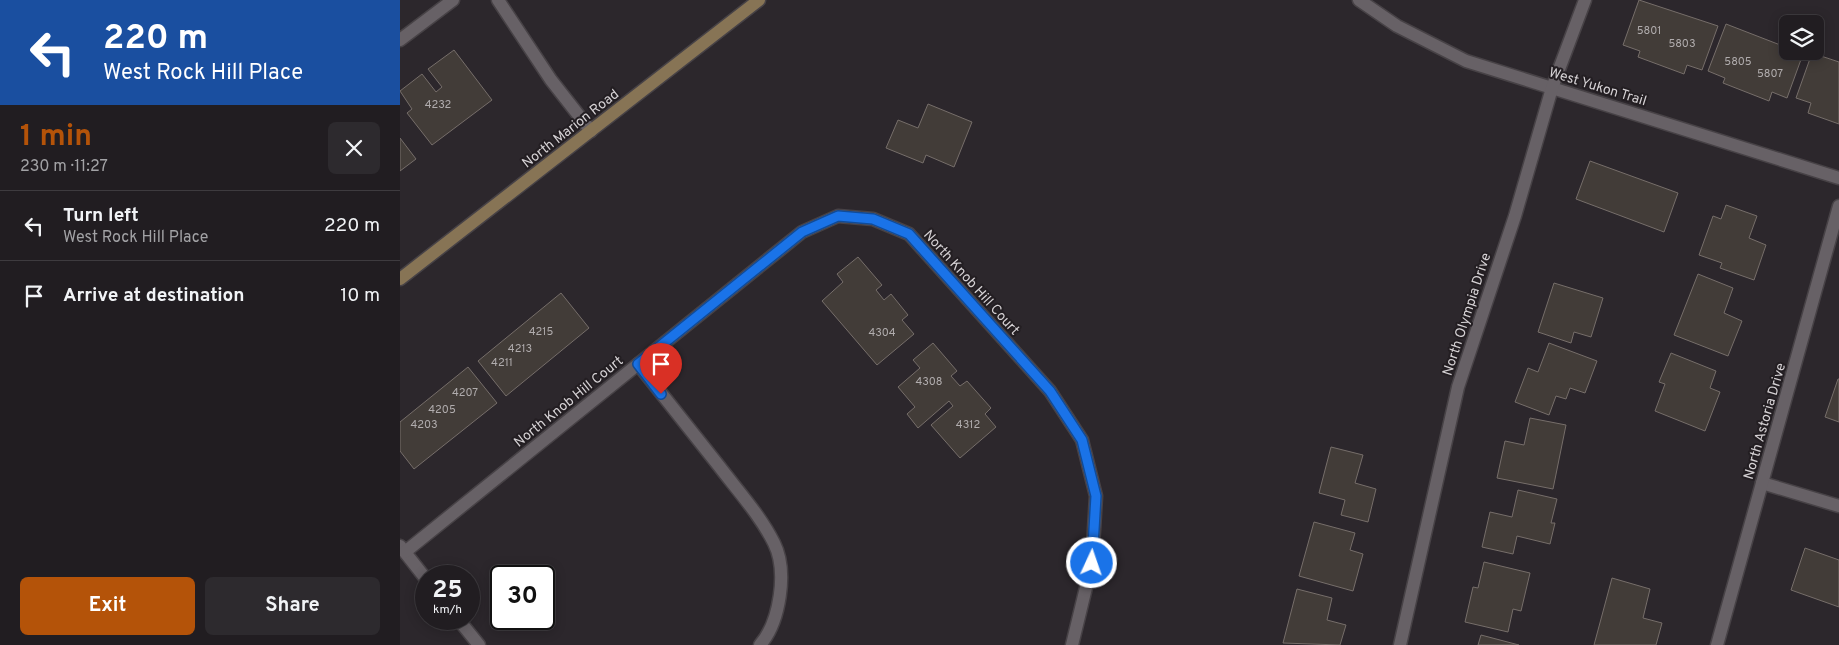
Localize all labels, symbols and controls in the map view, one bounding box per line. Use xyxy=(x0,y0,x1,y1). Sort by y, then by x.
map controls xyxy=(1779,15,1824,60)
button: layers xyxy=(1779,15,1824,60)
text: 220 m xyxy=(103,17,208,61)
icon: left xyxy=(20,20,85,85)
house number: 5801 xyxy=(1637,24,1661,38)
house number: 5803 xyxy=(1668,37,1696,51)
house number: 5805 xyxy=(1724,55,1752,69)
text: West Rock Hill Place xyxy=(103,60,303,87)
street label: West Yukon Trail xyxy=(1547,64,1648,110)
house number: 5807 xyxy=(1757,67,1783,81)
street label: North Marion Road xyxy=(519,86,623,172)
house number: 4232 xyxy=(425,98,451,112)
text: 1 min xyxy=(20,119,92,156)
button: close xyxy=(328,122,380,174)
text: 230 m · 11:27 xyxy=(20,157,108,177)
text: Turn left xyxy=(63,204,139,228)
icon: left xyxy=(20,212,48,240)
text: 220 m xyxy=(324,214,380,238)
street label: North Knob Hill Court xyxy=(919,227,1023,339)
text: West Rock Hill Place xyxy=(63,228,208,248)
street label: North Olympia Drive xyxy=(1440,251,1495,378)
icon: arrive xyxy=(20,282,48,310)
text: Arrive at destination xyxy=(63,284,244,308)
text: 10 m xyxy=(340,284,380,308)
house number: 4215 xyxy=(529,325,553,339)
house number: 4304 xyxy=(868,326,896,340)
house number: 4213 xyxy=(508,342,532,356)
pin xyxy=(640,343,682,394)
icon: arrive xyxy=(647,350,675,378)
street label: North Knob Hill Court xyxy=(511,353,627,451)
house number: 4211 xyxy=(491,356,513,370)
street label: North Astoria Drive xyxy=(1741,361,1790,482)
house number: 4308 xyxy=(915,375,943,389)
house number: 4207 xyxy=(452,386,478,400)
house number: 4205 xyxy=(428,403,456,417)
house number: 4203 xyxy=(410,418,438,432)
house number: 4312 xyxy=(956,418,980,432)
position arrow xyxy=(1065,536,1117,588)
speed limit sign: 30 xyxy=(490,565,555,630)
text: 25 xyxy=(432,575,463,607)
button: Exit xyxy=(20,577,195,635)
button: Share xyxy=(205,577,380,635)
text: km/h xyxy=(433,602,462,618)

